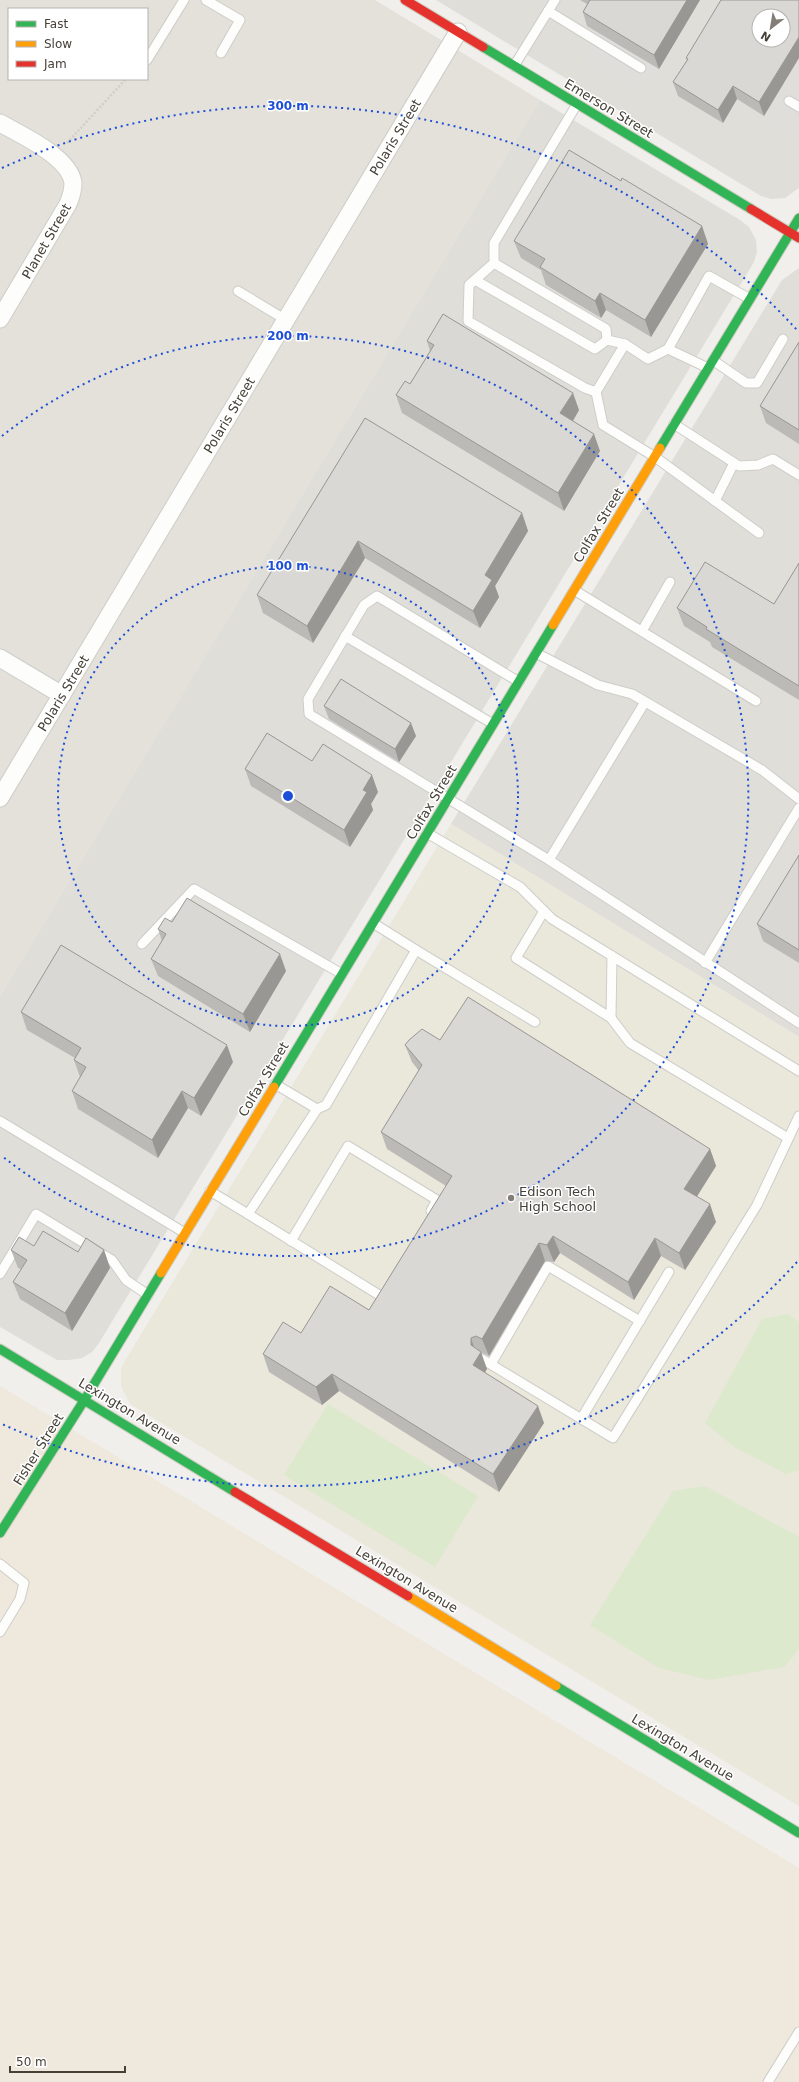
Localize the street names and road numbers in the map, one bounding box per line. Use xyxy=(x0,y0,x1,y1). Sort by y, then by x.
street label: Emerson Street xyxy=(562,76,656,141)
street label: Polaris Street xyxy=(367,96,424,178)
street label: Planet Street xyxy=(19,201,74,282)
street label: Polaris Street xyxy=(201,374,258,456)
street label: Colfax Street xyxy=(570,485,627,565)
street label: Polaris Street xyxy=(35,652,92,734)
street label: Colfax Street xyxy=(403,762,460,842)
street label: Colfax Street xyxy=(235,1039,292,1119)
street label: Lexington Avenue xyxy=(76,1375,183,1448)
street label: Fisher Street xyxy=(10,1410,67,1488)
street label: Lexington Avenue xyxy=(353,1543,460,1616)
street label: Lexington Avenue xyxy=(629,1711,736,1784)

